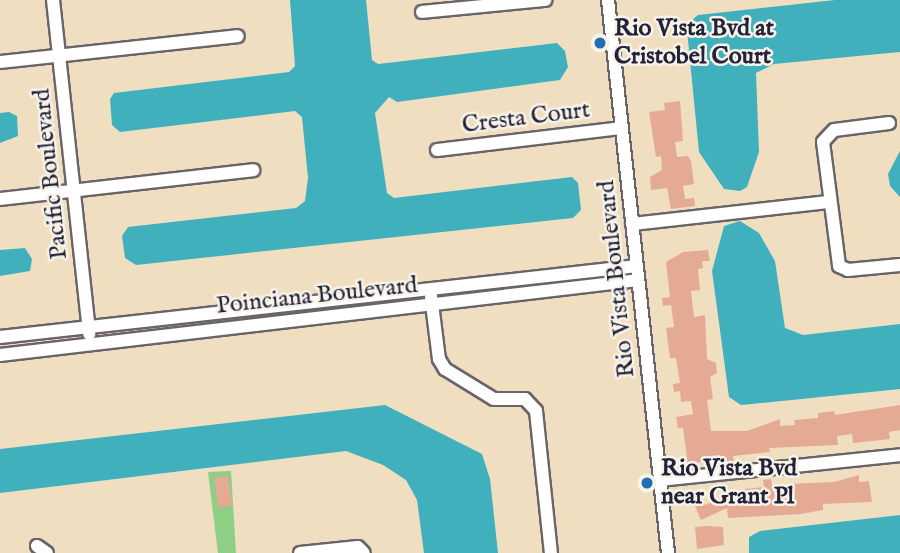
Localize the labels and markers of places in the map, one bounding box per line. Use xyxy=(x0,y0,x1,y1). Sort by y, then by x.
place label: Rio Vista Bvd at Cristobel Court xyxy=(614,15,774,71)
marker: Rio Vista Bvd at Cristobel Court xyxy=(592,35,608,51)
place label: Rio Vista Bvd near Grant Pl xyxy=(661,455,797,511)
marker: Rio Vista Bvd near Grant Pl xyxy=(639,475,655,491)

